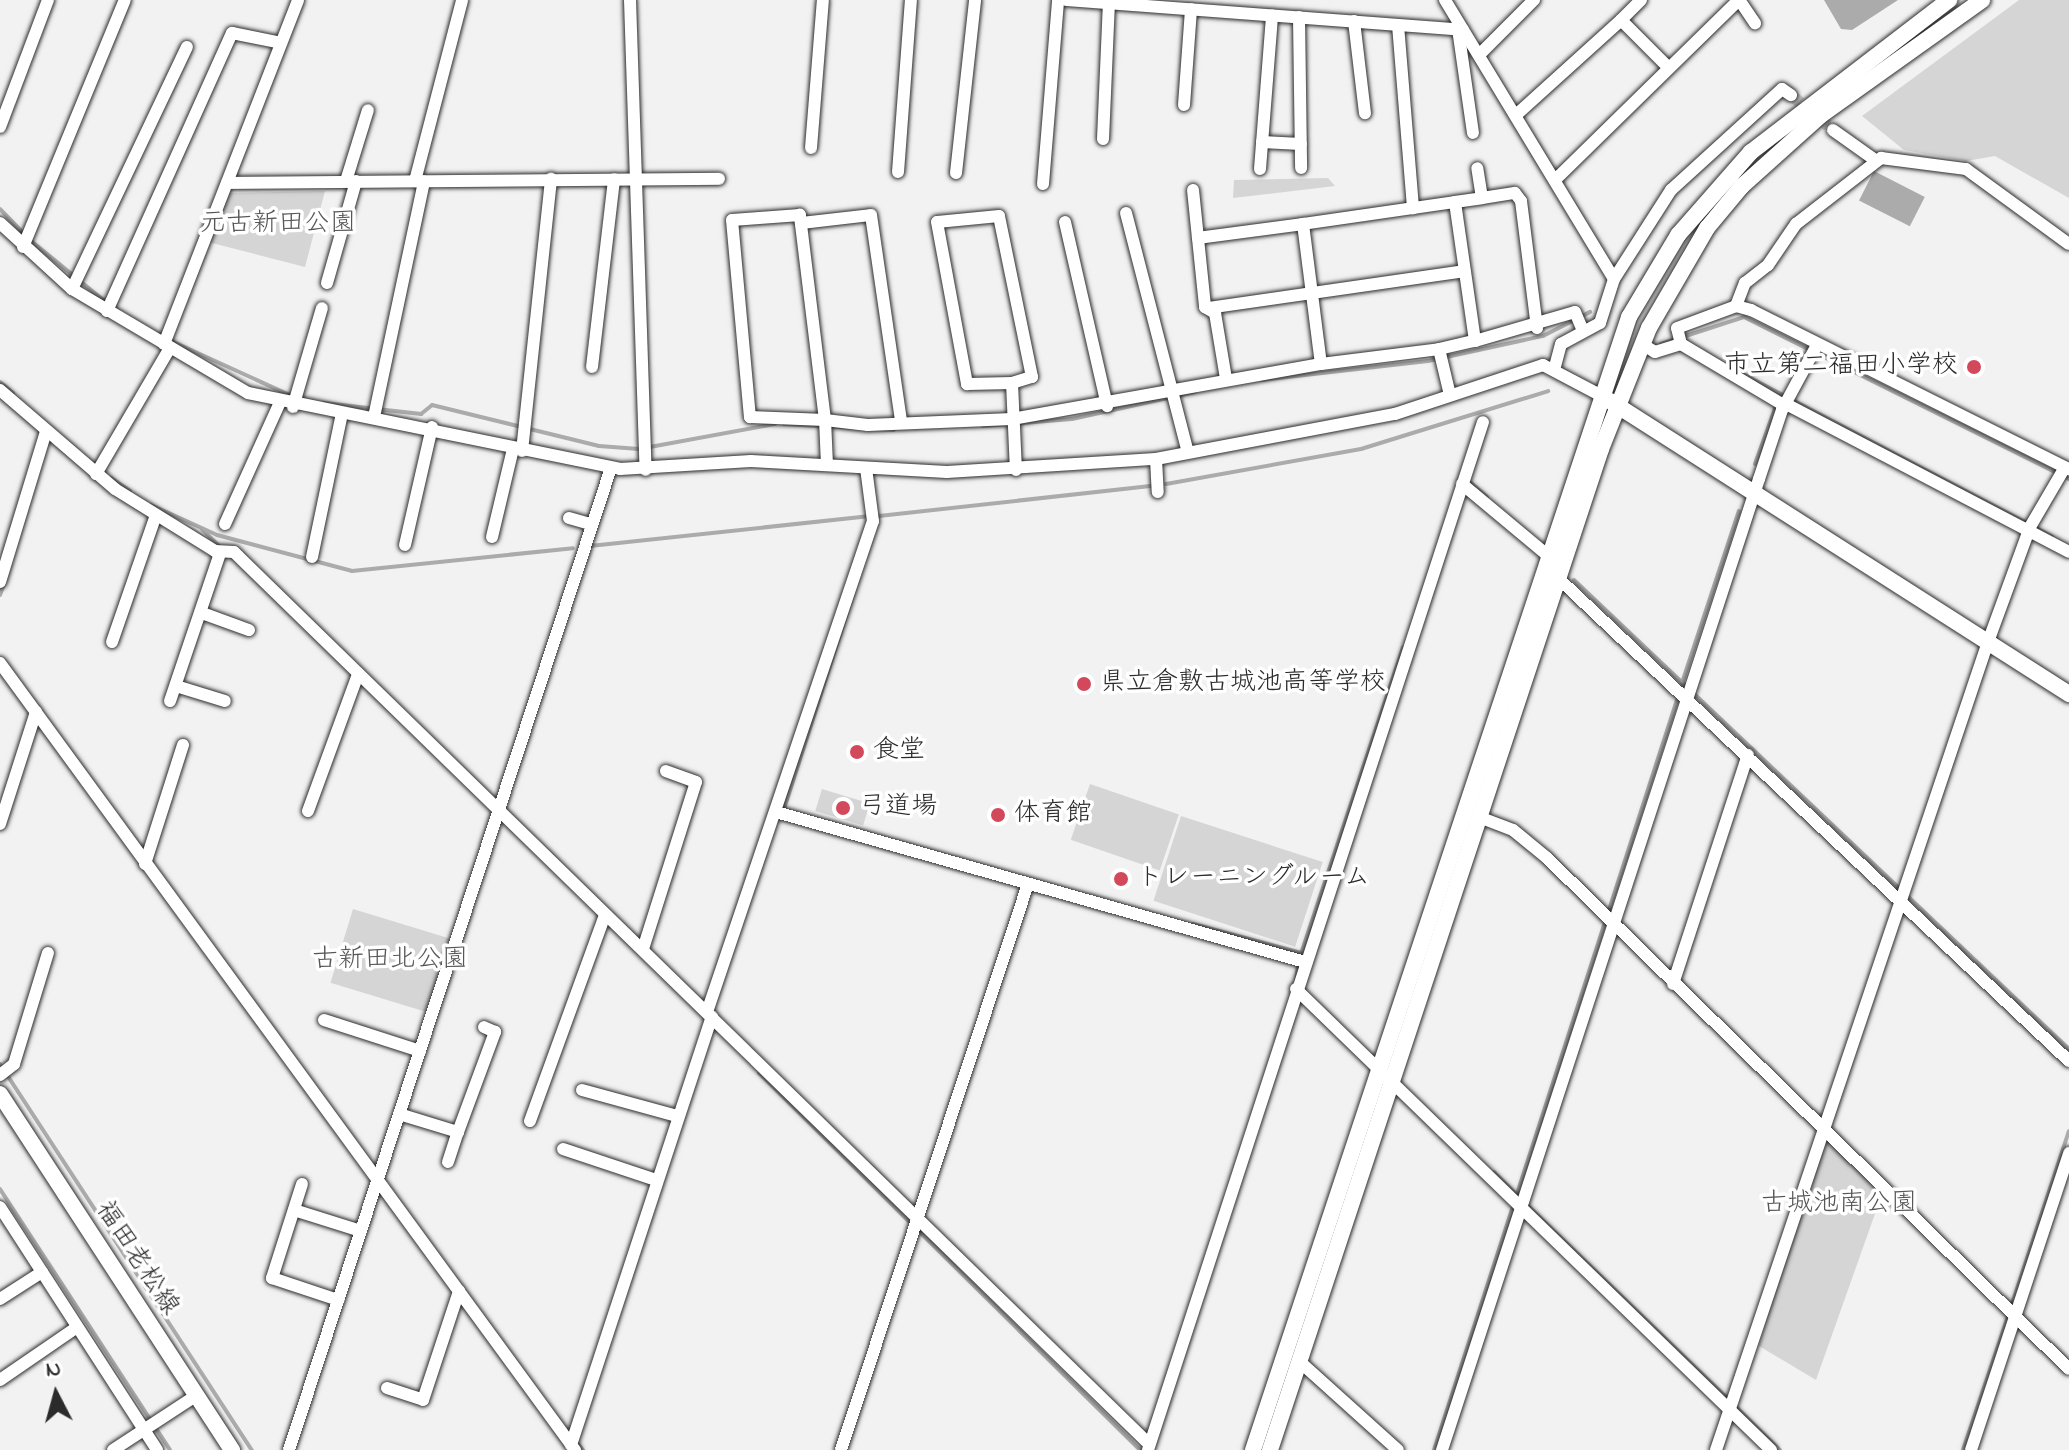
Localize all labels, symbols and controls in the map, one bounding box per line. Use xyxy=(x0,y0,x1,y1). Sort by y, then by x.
park label: 元古新田公園 xyxy=(200,209,356,241)
place label: 市立第二福田小学校 xyxy=(1724,351,1958,383)
marker: 市立第二福田小学校 xyxy=(1965,358,1983,376)
place label: 県立倉敷古城池高等学校 xyxy=(1100,668,1386,700)
marker: 県立倉敷古城池高等学校 xyxy=(1075,675,1093,693)
place label: 食堂 xyxy=(873,736,925,768)
marker: 食堂 xyxy=(848,743,866,761)
place label: 弓道場 xyxy=(859,792,937,824)
marker: 弓道場 xyxy=(834,799,852,817)
place label: 体育館 xyxy=(1014,799,1092,831)
marker: 体育館 xyxy=(989,806,1007,824)
place label: トレーニングルーム xyxy=(1137,863,1373,895)
marker: トレーニングルーム xyxy=(1112,870,1130,888)
park label: 古新田北公園 xyxy=(312,945,468,977)
park label: 古城池南公園 xyxy=(1761,1189,1917,1221)
street label: 福田老松線 xyxy=(88,1196,184,1322)
text: N xyxy=(44,1353,63,1387)
north arrow xyxy=(16,1354,96,1434)

